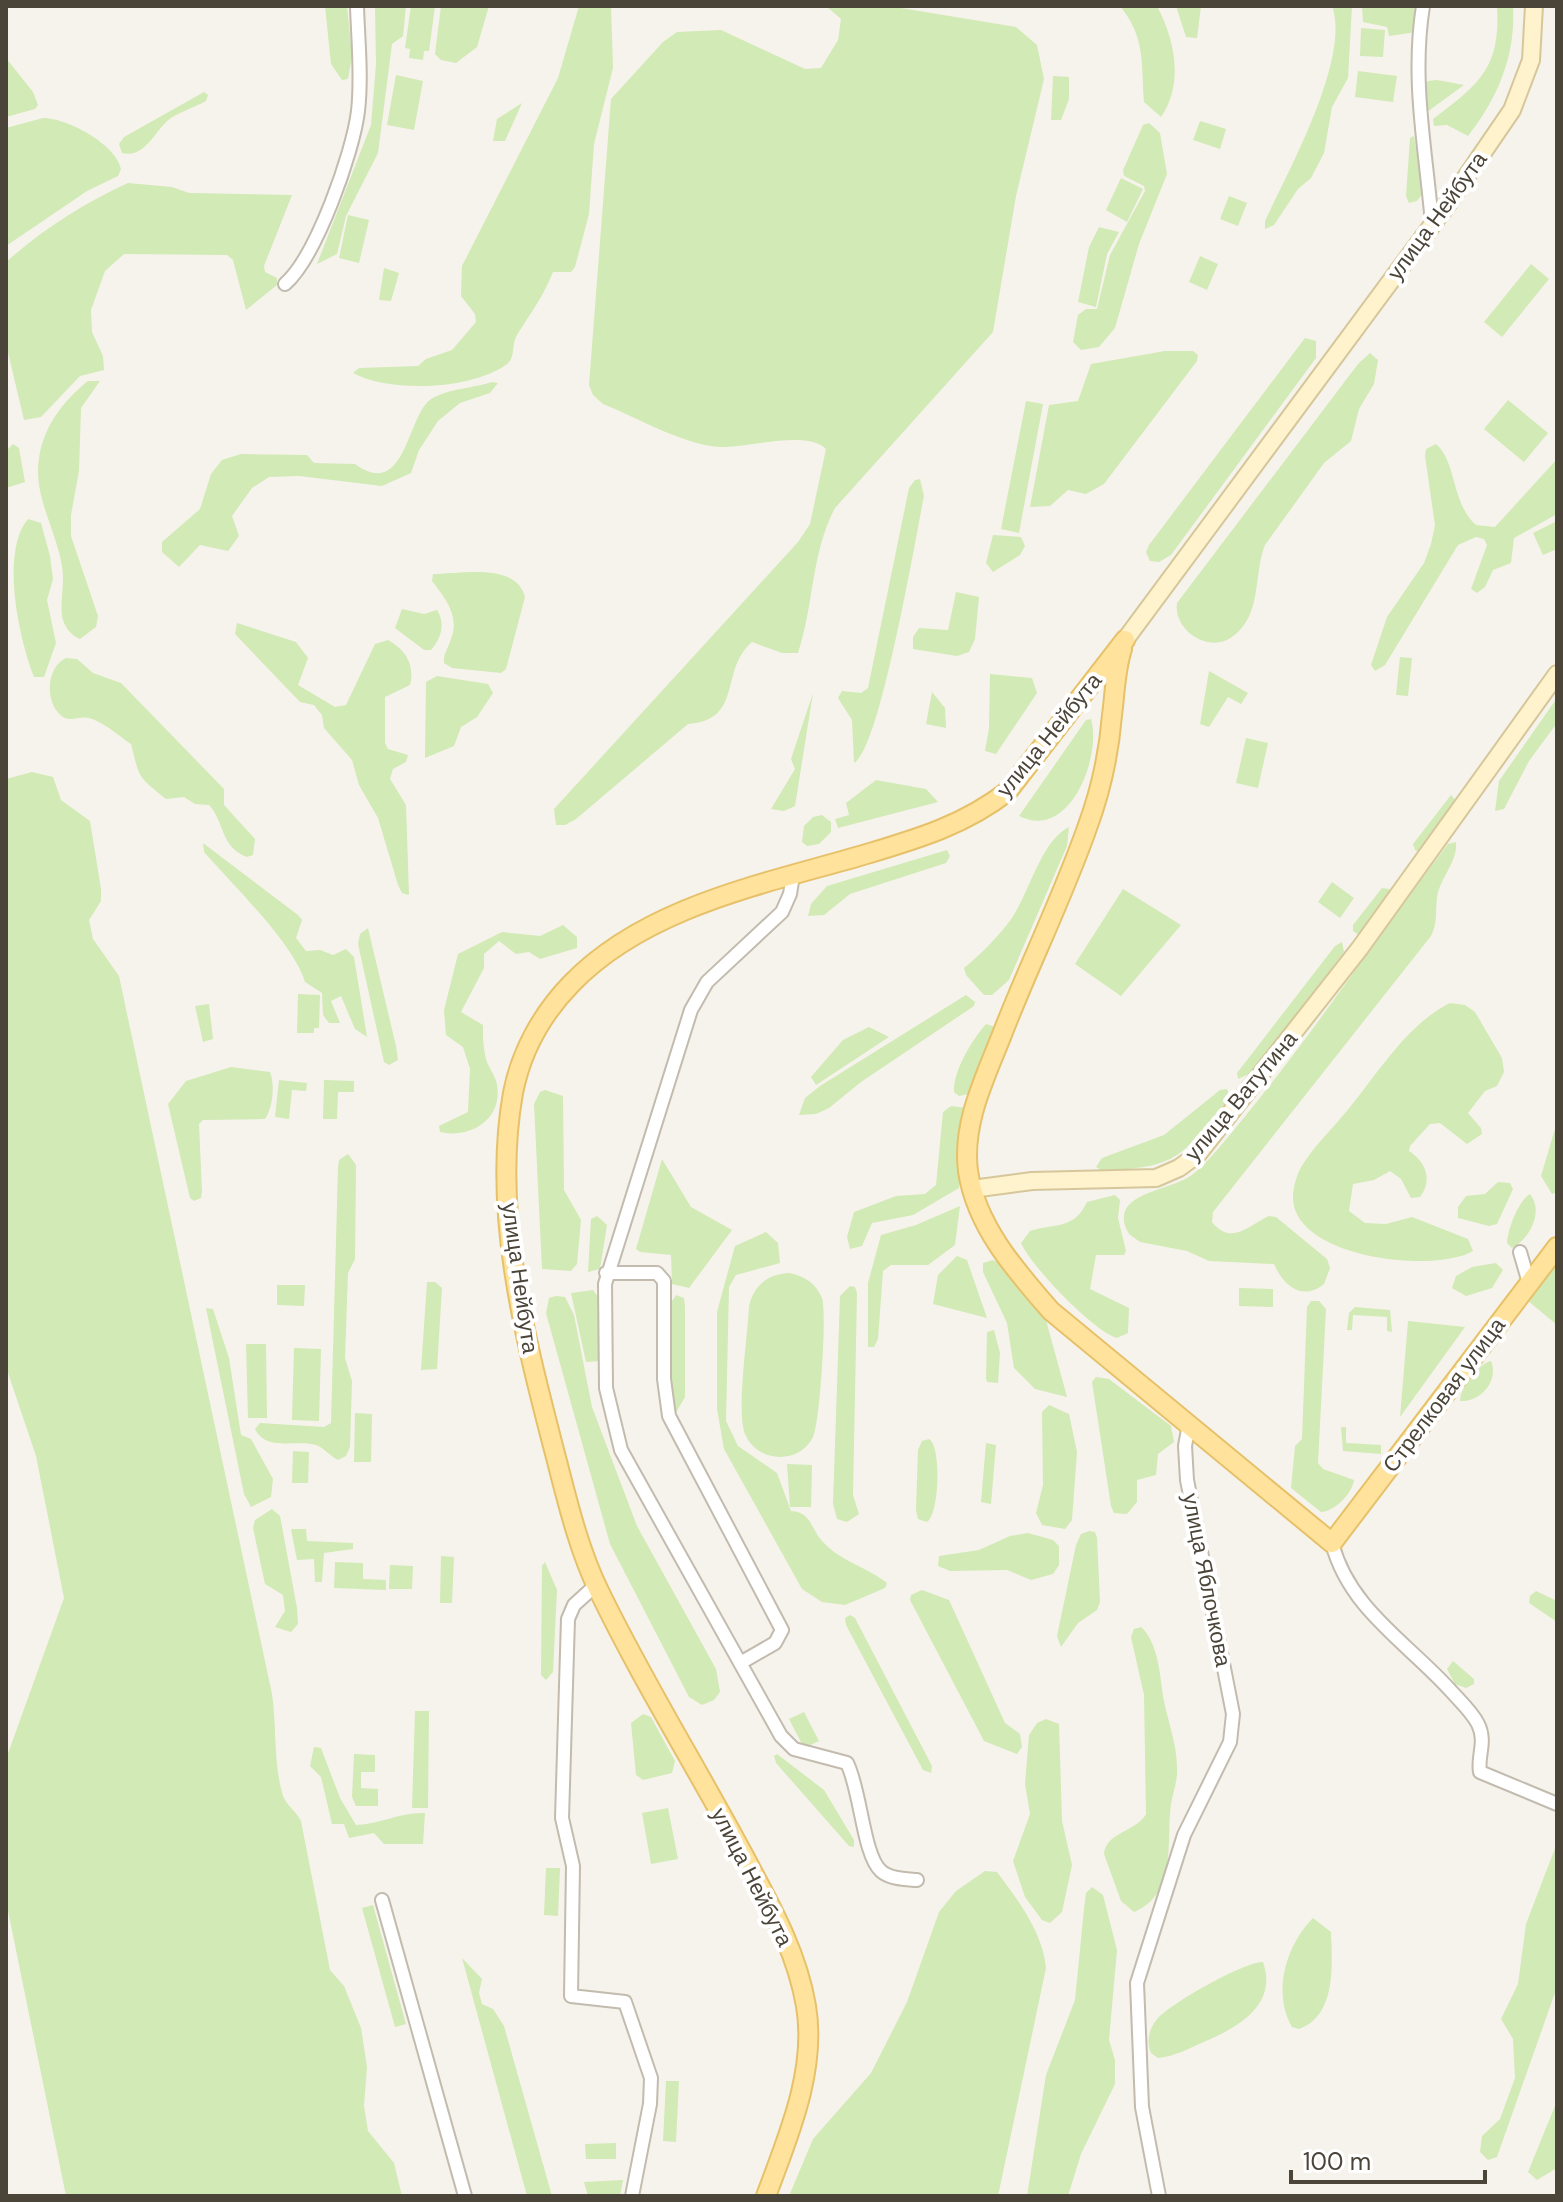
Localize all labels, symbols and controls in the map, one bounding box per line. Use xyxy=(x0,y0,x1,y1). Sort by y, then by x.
street label: улица Нейбута xyxy=(1381,145,1494,286)
street label: улица Нейбута xyxy=(990,666,1109,803)
street label: улица Ватутина xyxy=(1178,1024,1304,1167)
street label: улица Нейбута xyxy=(495,1201,545,1356)
street label: Стрелковая улица xyxy=(1376,1311,1512,1478)
street label: улица Яблочкова xyxy=(1176,1491,1238,1670)
street label: улица Нейбута xyxy=(705,1803,800,1952)
scale bar xyxy=(1291,2134,1485,2184)
text: 100 m xyxy=(1303,2146,1371,2177)

